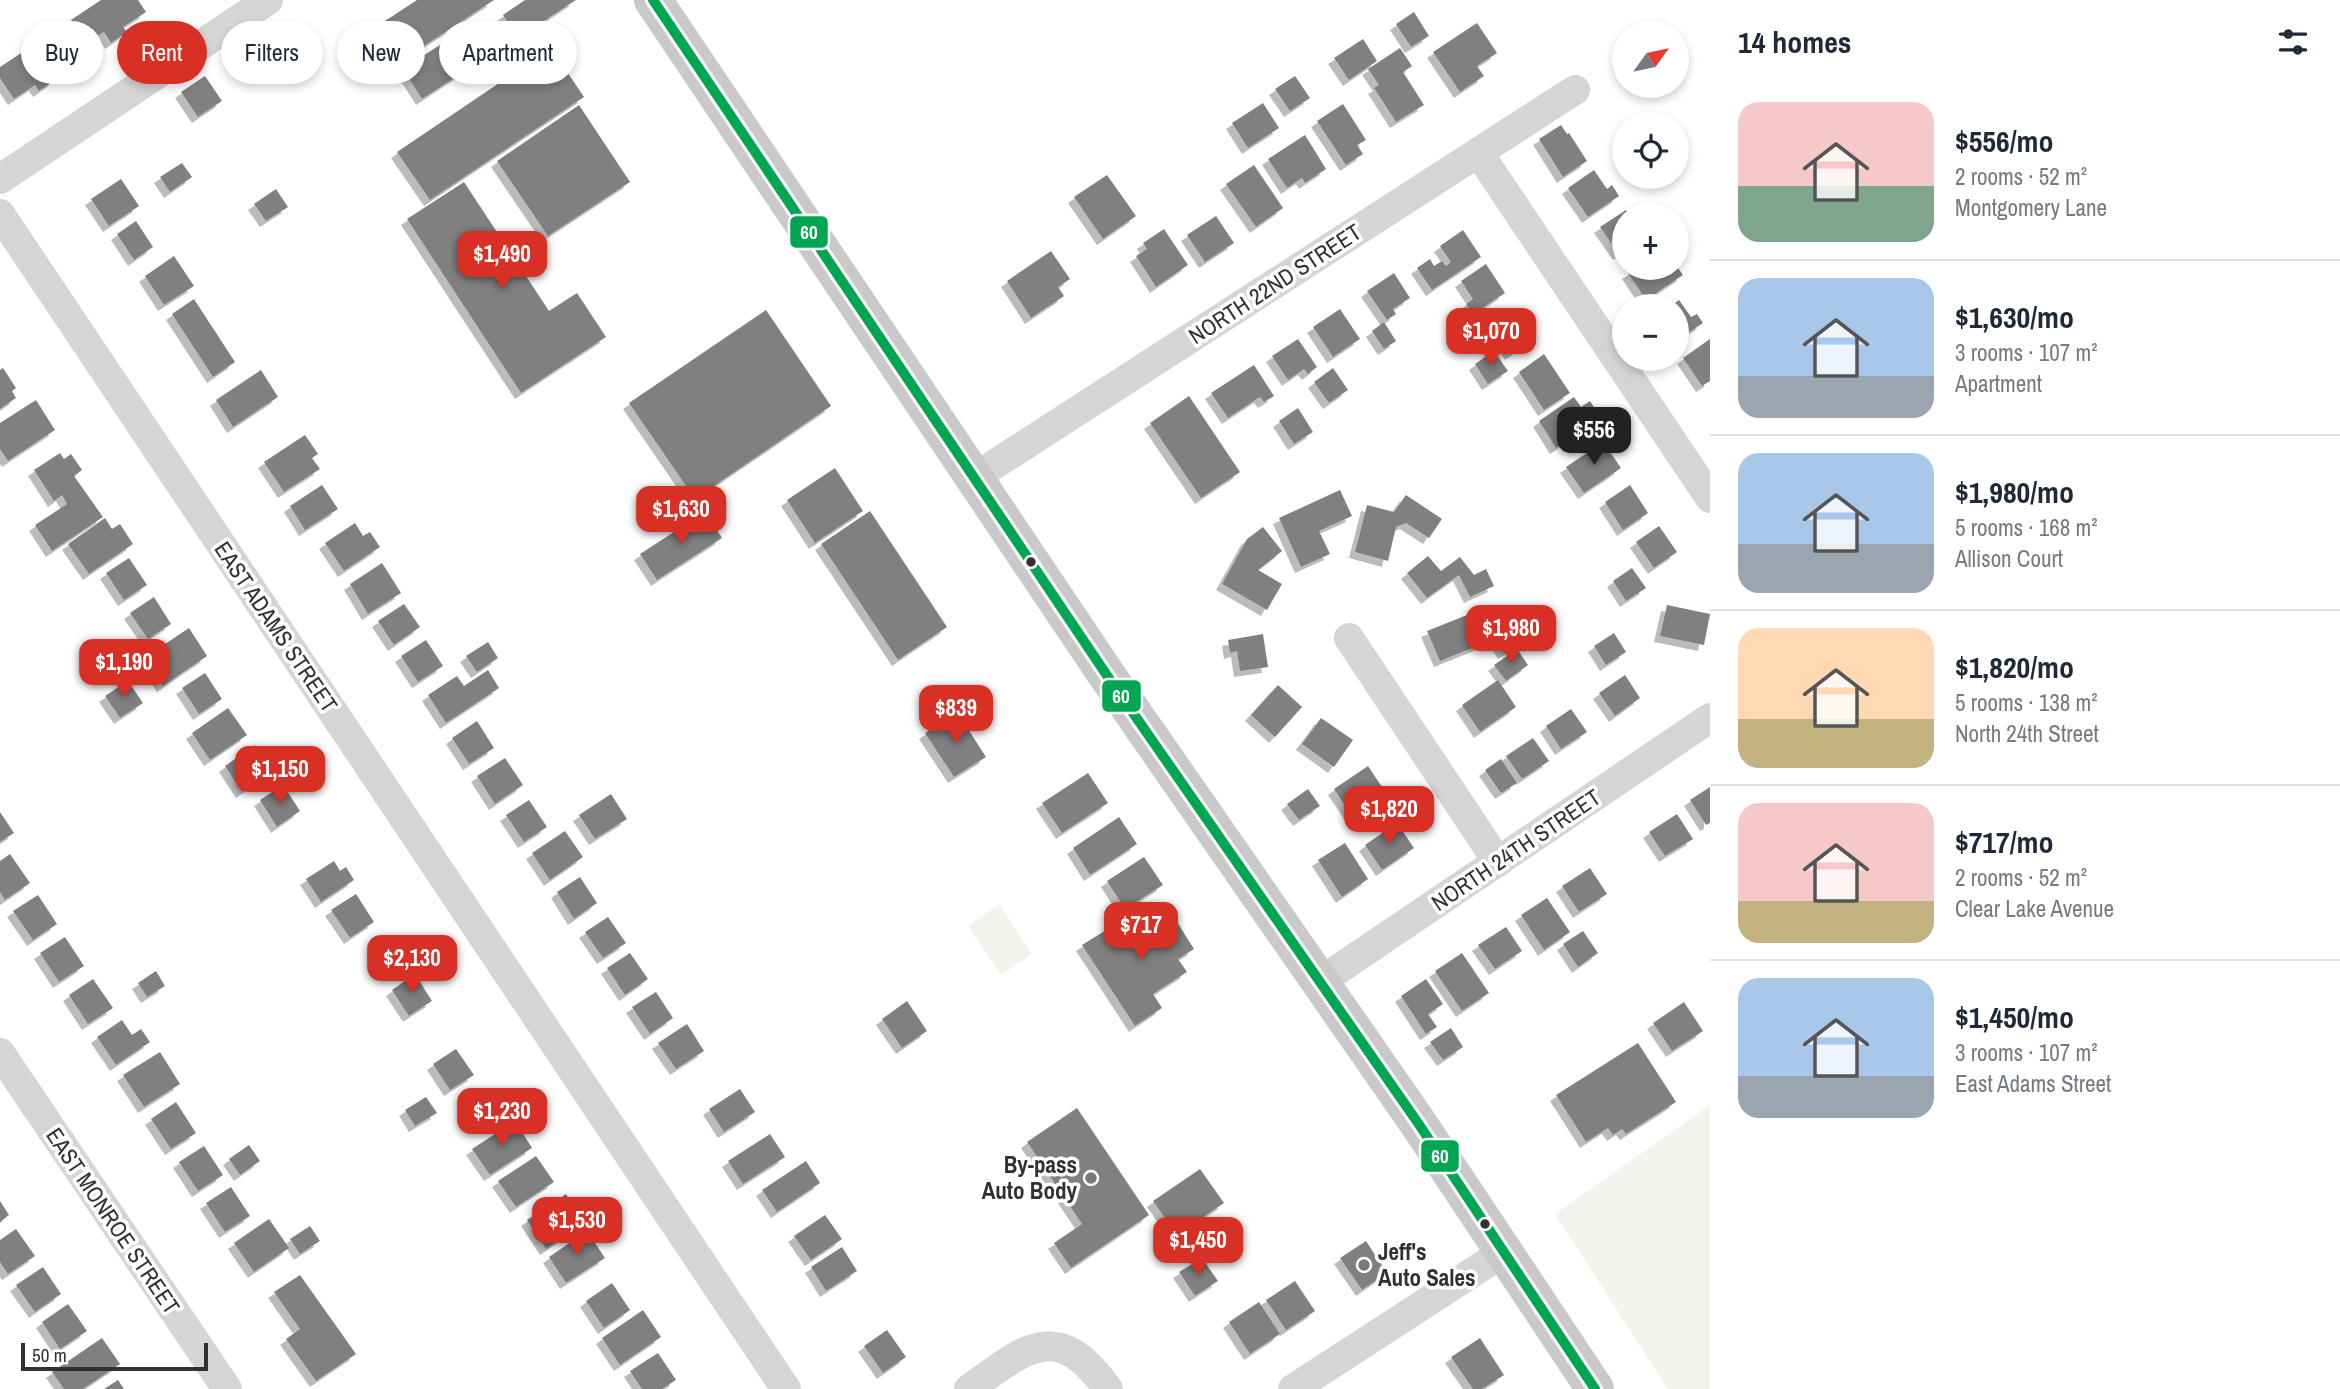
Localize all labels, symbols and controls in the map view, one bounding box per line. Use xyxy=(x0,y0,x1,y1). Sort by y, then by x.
chip: Buy xyxy=(21,21,103,84)
chip: Rent xyxy=(117,21,207,84)
chip: Filters xyxy=(221,21,323,84)
chip: New xyxy=(337,21,425,84)
chip: Apartment xyxy=(439,21,577,84)
north arrow xyxy=(1612,21,1689,98)
map controls xyxy=(1612,21,1689,371)
text: 14 homes xyxy=(1738,22,1852,62)
icon: filters xyxy=(2274,23,2312,61)
button: locate xyxy=(1612,112,1689,189)
text: $556/mo xyxy=(1955,121,2053,161)
icon: home xyxy=(1794,130,1878,214)
text: 2 rooms · 52 m² xyxy=(1955,161,2087,192)
text: Montgomery Lane xyxy=(1955,192,2107,223)
button: + xyxy=(1612,203,1689,280)
line badge: 60 xyxy=(789,215,829,249)
street label: NORTH 22ND STREET xyxy=(1182,216,1367,351)
text: 60 xyxy=(800,219,818,245)
pin: $1,490 xyxy=(445,232,559,291)
text: $1,490 xyxy=(473,238,531,269)
button: − xyxy=(1612,294,1689,371)
text: $1,630/mo xyxy=(1955,297,2074,337)
icon: home xyxy=(1794,306,1878,390)
pin: $1,070 xyxy=(1434,308,1548,368)
text: $1,070 xyxy=(1462,315,1520,346)
text: 3 rooms · 107 m² xyxy=(1955,337,2098,368)
text: Apartment xyxy=(1955,368,2042,399)
pin: $556 xyxy=(1553,407,1635,467)
text: $556 xyxy=(1573,414,1615,445)
text: $1,980/mo xyxy=(1955,472,2074,512)
icon: home xyxy=(1794,481,1878,565)
pin: $1,630 xyxy=(624,486,738,546)
text: $1,630 xyxy=(652,493,710,524)
text: 5 rooms · 168 m² xyxy=(1955,512,2098,543)
street label: EAST ADAMS STREET xyxy=(208,535,345,719)
text: Allison Court xyxy=(1955,543,2063,574)
unlabelled marker xyxy=(1024,555,1038,569)
pin: $1,980 xyxy=(1454,606,1568,665)
text: $1,980 xyxy=(1482,612,1540,643)
pin: $1,190 xyxy=(67,640,181,699)
text: $1,190 xyxy=(95,646,153,677)
text: $1,820/mo xyxy=(1955,647,2074,687)
icon: home xyxy=(1794,656,1878,740)
line badge: 60 xyxy=(1101,679,1142,713)
text: 60 xyxy=(1112,683,1130,709)
pin: $839 xyxy=(915,686,997,745)
text: 5 rooms · 138 m² xyxy=(1955,687,2098,718)
text: $839 xyxy=(935,692,977,723)
text: North 24th Street xyxy=(1955,718,2099,749)
pin: $1,150 xyxy=(223,746,337,806)
text: $1,150 xyxy=(251,753,309,784)
street label: NORTH 24TH STREET xyxy=(1425,781,1607,918)
pin: $1,820 xyxy=(1332,786,1446,846)
text: $1,820 xyxy=(1360,793,1418,824)
text: $717/mo xyxy=(1955,822,2053,862)
icon: home xyxy=(1794,831,1878,915)
text: 2 rooms · 52 m² xyxy=(1955,862,2087,893)
text: Clear Lake Avenue xyxy=(1955,893,2114,924)
pin: $717 xyxy=(1100,902,1182,962)
text: $717 xyxy=(1120,909,1162,940)
pin: $2,130 xyxy=(355,936,469,995)
text: $2,130 xyxy=(383,942,441,973)
text: $1,450/mo xyxy=(1955,997,2074,1037)
icon: home xyxy=(1794,1006,1878,1090)
text: 3 rooms · 107 m² xyxy=(1955,1037,2098,1068)
text: East Adams Street xyxy=(1955,1068,2111,1099)
pin: $1,230 xyxy=(445,1088,559,1148)
text: $1,230 xyxy=(473,1095,531,1126)
street label: EAST MONROE STREET xyxy=(39,1121,188,1320)
line badge: 60 xyxy=(1420,1139,1460,1173)
text: 60 xyxy=(1431,1143,1449,1169)
place label: By-pass Auto Body xyxy=(982,1149,1078,1206)
marker: By-pass Auto Body xyxy=(1083,1170,1099,1186)
pin: $1,530 xyxy=(520,1198,634,1257)
text: $1,530 xyxy=(548,1204,606,1235)
unlabelled marker xyxy=(1478,1217,1492,1231)
pin: $1,450 xyxy=(1141,1218,1255,1277)
text: $1,450 xyxy=(1169,1224,1227,1255)
place label: Jeff's Auto Sales xyxy=(1378,1236,1475,1293)
marker: Jeff's Auto Sales xyxy=(1356,1257,1372,1273)
scale bar xyxy=(21,1340,208,1372)
text: 50 m xyxy=(32,1342,67,1368)

